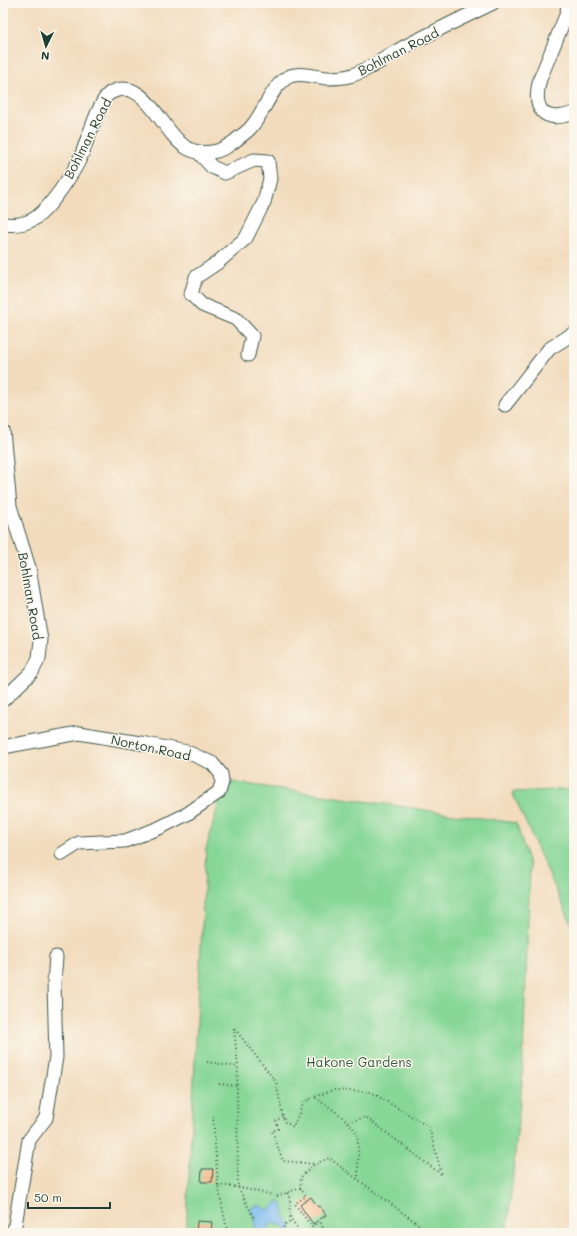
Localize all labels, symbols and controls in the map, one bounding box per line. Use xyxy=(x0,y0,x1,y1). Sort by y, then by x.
street label: Bohlman Road xyxy=(355,23,441,79)
north arrow xyxy=(26,26,66,66)
text: N xyxy=(40,49,50,64)
street label: Bohlman Road xyxy=(59,95,115,181)
street label: Bohlman Road xyxy=(15,551,47,641)
street label: Norton Road xyxy=(110,730,192,764)
park label: Hakone Gardens xyxy=(306,1053,412,1070)
scale bar xyxy=(28,1184,110,1210)
text: 50 m xyxy=(34,1189,62,1205)

